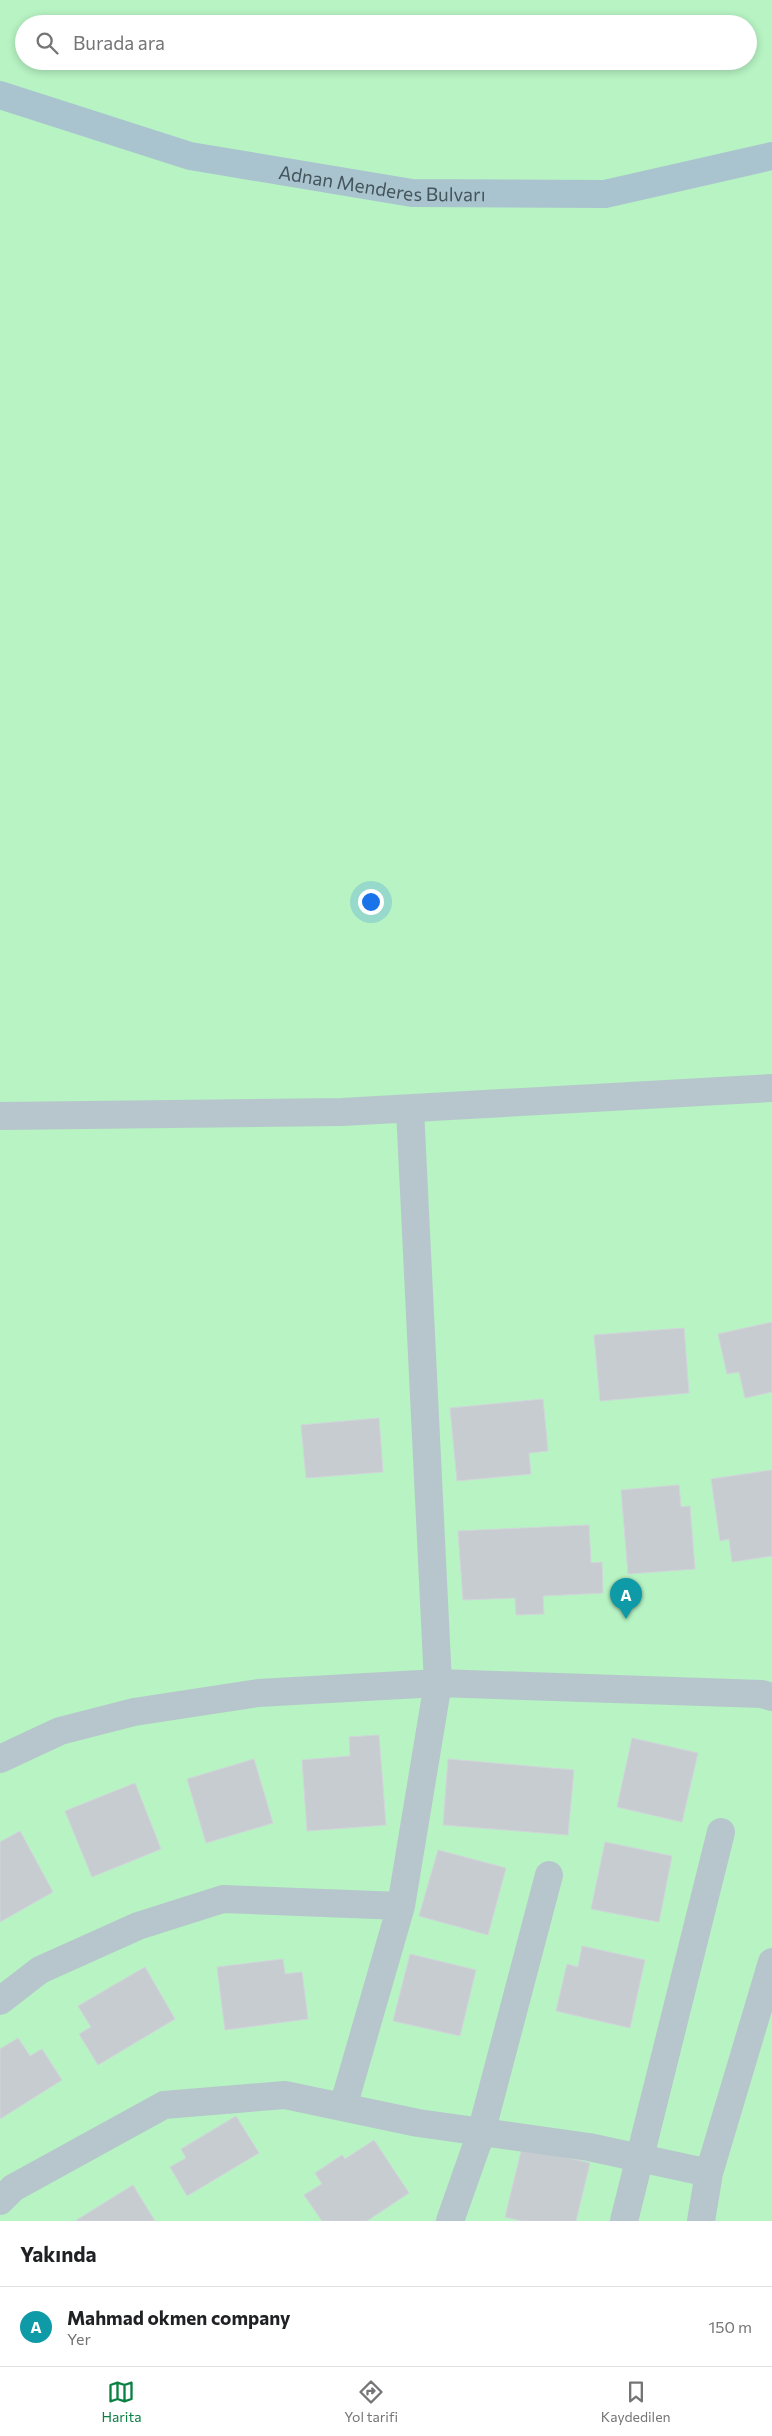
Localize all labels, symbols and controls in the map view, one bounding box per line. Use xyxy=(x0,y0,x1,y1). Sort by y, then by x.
search box xyxy=(15,15,757,70)
icon: search xyxy=(33,29,61,57)
text: Burada ara xyxy=(73,31,165,54)
street label: Adnan Menderes Bulvarı xyxy=(277,159,486,205)
your location xyxy=(358,889,384,915)
pin: A xyxy=(610,1578,642,1619)
text: Yakında xyxy=(20,2241,97,2266)
text: Mahmad okmen company xyxy=(67,2306,291,2329)
text: A xyxy=(30,2317,42,2336)
text: 150 m xyxy=(709,2317,752,2336)
text: Yer xyxy=(67,2329,91,2348)
tab: Harita xyxy=(101,2378,141,2425)
tab: Yol tarifi xyxy=(344,2378,398,2425)
tab: Kaydedilen xyxy=(601,2378,671,2425)

